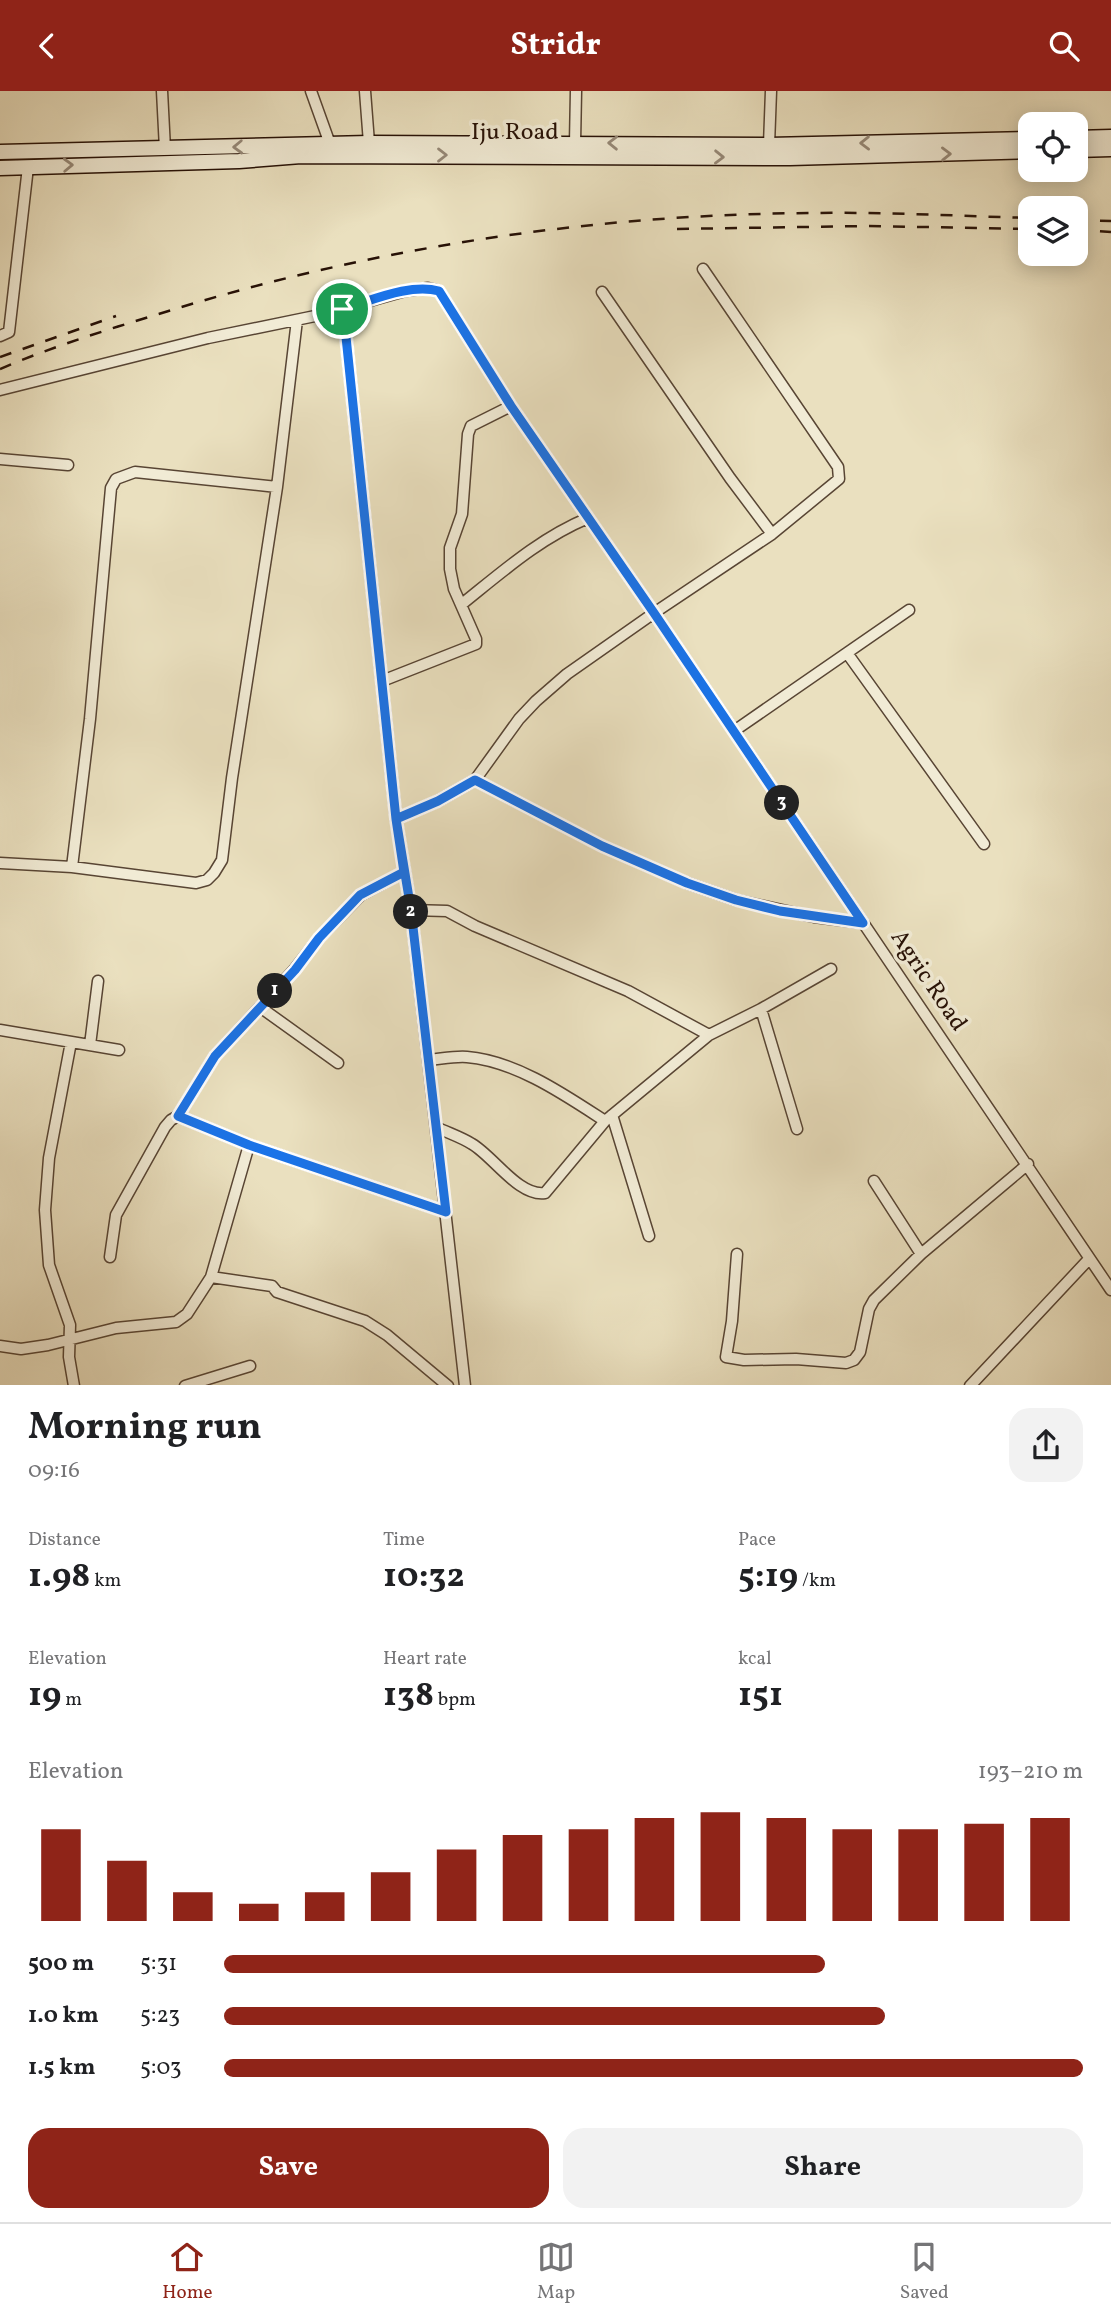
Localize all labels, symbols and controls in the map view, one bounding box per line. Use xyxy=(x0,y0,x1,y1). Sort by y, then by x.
text: Stridr xyxy=(510,24,601,68)
icon: back xyxy=(28,27,66,65)
icon: search xyxy=(1045,27,1083,65)
map controls xyxy=(1018,112,1088,266)
button: locate xyxy=(1018,112,1088,182)
street label: Iju Road xyxy=(471,116,559,150)
one-way arrow xyxy=(607,135,617,151)
one-way arrow xyxy=(859,135,870,150)
one-way arrow xyxy=(232,139,243,155)
one-way arrow xyxy=(941,146,952,161)
one-way arrow xyxy=(438,147,448,163)
one-way arrow xyxy=(714,149,725,165)
one-way arrow xyxy=(63,158,74,173)
button: layers xyxy=(1018,196,1088,266)
pin xyxy=(312,279,372,339)
icon: arrive xyxy=(323,290,361,328)
pin: 3 xyxy=(764,785,800,821)
text: 3 xyxy=(777,789,786,815)
pin: 2 xyxy=(394,895,428,929)
text: 2 xyxy=(406,898,415,924)
street label: Agric Road xyxy=(881,923,975,1039)
pin: 1 xyxy=(258,974,292,1009)
text: 1 xyxy=(271,977,278,1003)
text: Morning run xyxy=(28,1402,262,1455)
button: share xyxy=(1009,1408,1083,1482)
text: 09:16 xyxy=(28,1455,80,1487)
text: Distance xyxy=(28,1527,101,1553)
text: Time xyxy=(383,1527,425,1553)
text: Pace xyxy=(738,1527,776,1553)
text: 1.98 xyxy=(28,1553,90,1601)
text: 10:32 xyxy=(383,1553,465,1601)
text: 5:19 xyxy=(738,1553,798,1601)
text: km xyxy=(90,1568,121,1594)
text: /km xyxy=(798,1568,836,1594)
text: Elevation xyxy=(28,1646,107,1672)
text: Heart rate xyxy=(383,1646,467,1672)
text: kcal xyxy=(738,1646,772,1672)
text: 19 xyxy=(28,1672,61,1720)
text: 138 xyxy=(383,1672,434,1720)
text: 151 xyxy=(738,1672,783,1720)
text: m xyxy=(61,1687,82,1713)
text: bpm xyxy=(434,1687,476,1713)
text: Elevation xyxy=(28,1756,124,1788)
text: 193–210 m xyxy=(978,1756,1083,1788)
text: 500 m xyxy=(28,1948,94,1980)
text: 5:31 xyxy=(140,1948,177,1980)
text: 1.0 km xyxy=(28,2000,99,2032)
text: 5:23 xyxy=(140,2000,180,2032)
text: 1.5 km xyxy=(28,2052,95,2084)
text: 5:03 xyxy=(140,2052,182,2084)
button: Save xyxy=(28,2128,549,2208)
button: Share xyxy=(563,2128,1083,2208)
tab: Home xyxy=(162,2238,213,2306)
tab: Map xyxy=(537,2238,575,2306)
tab: Saved xyxy=(900,2238,949,2306)

